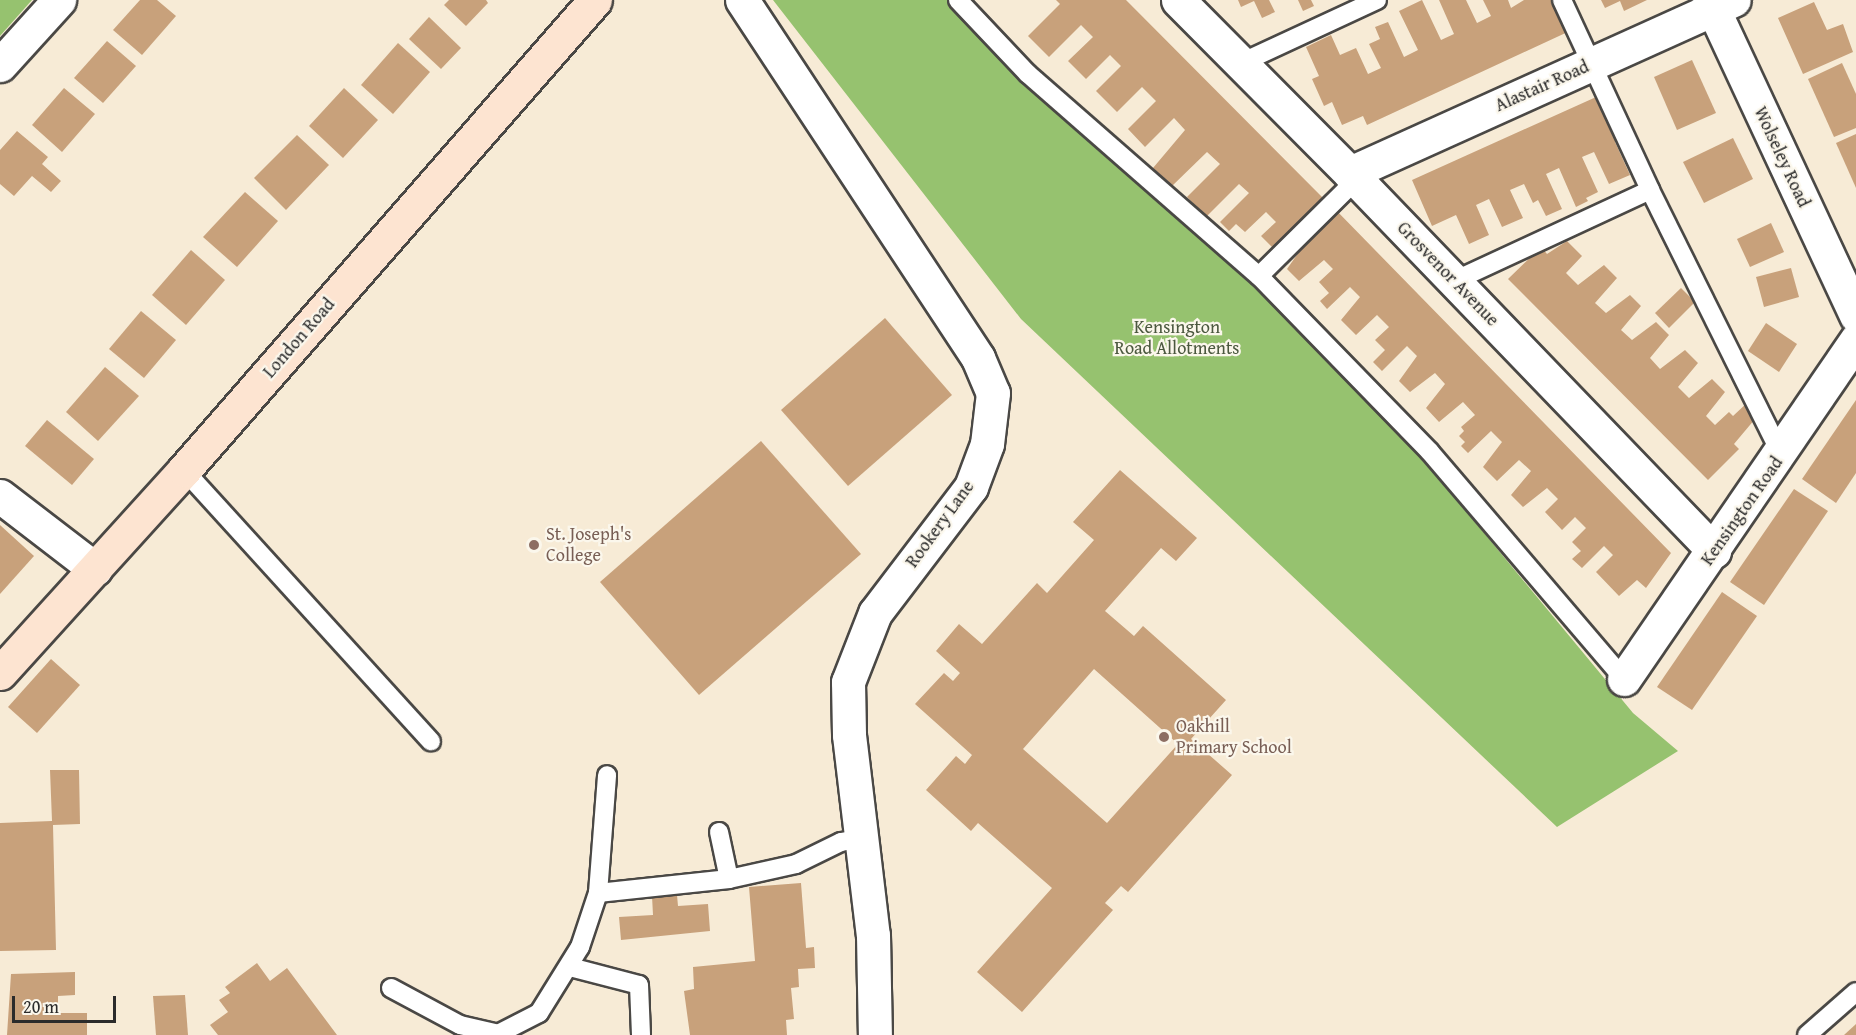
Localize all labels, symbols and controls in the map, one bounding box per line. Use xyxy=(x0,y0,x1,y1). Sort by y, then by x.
street label: Alastair Road xyxy=(1492,56,1592,116)
street label: Wolseley Road xyxy=(1749,103,1815,211)
street label: Grosvenor Avenue xyxy=(1393,217,1503,331)
street label: London Road xyxy=(259,294,339,382)
park label: Kensington Road Allotments xyxy=(1115,317,1239,360)
street label: Kensington Road xyxy=(1697,452,1787,570)
street label: Rookery Lane xyxy=(901,476,979,572)
place label: St. Joseph's College xyxy=(546,524,632,566)
marker: St. Joseph's College xyxy=(527,538,541,552)
place label: Oakhill Primary School xyxy=(1176,716,1292,758)
marker: Oakhill Primary School xyxy=(1157,730,1171,744)
scale bar xyxy=(15,984,118,1022)
text: 20 m xyxy=(23,993,59,1020)

